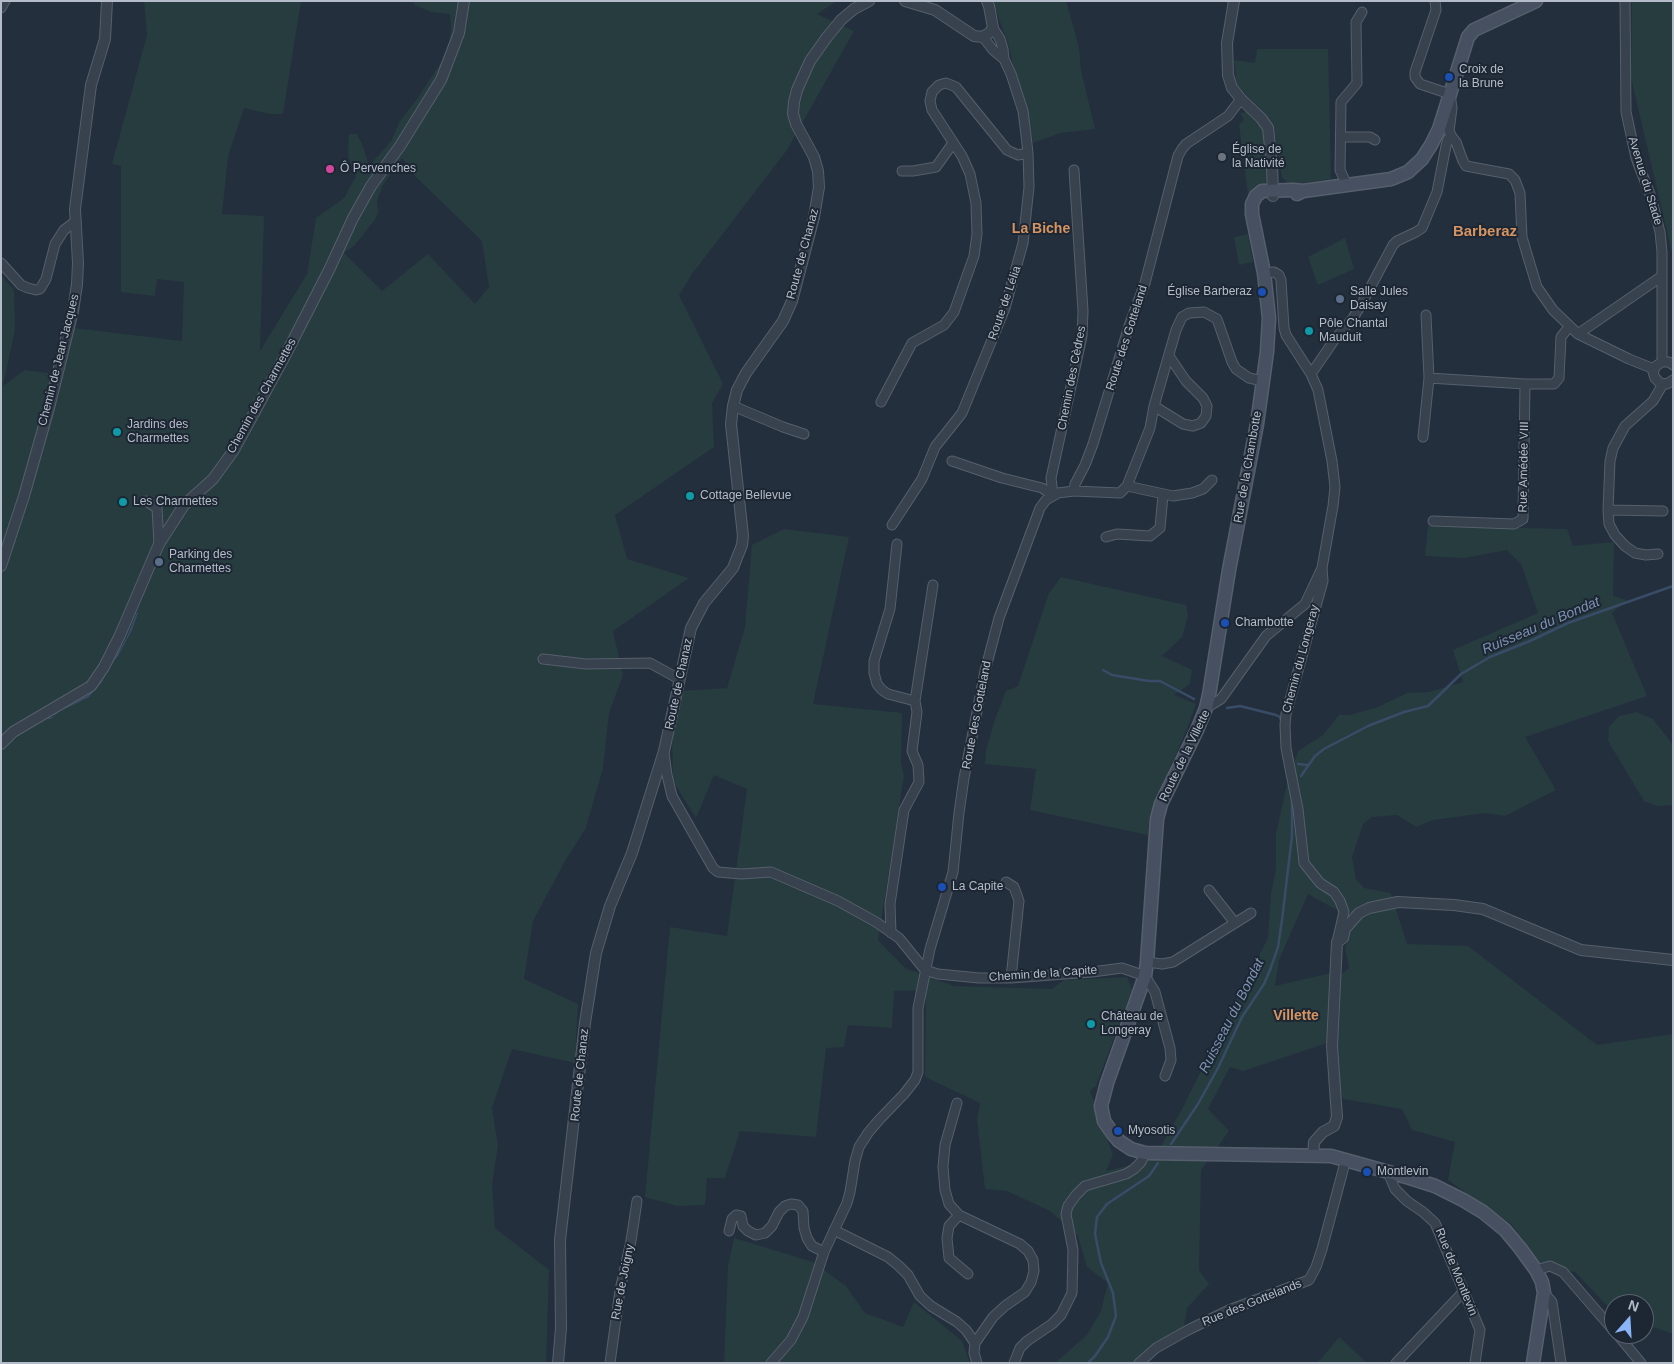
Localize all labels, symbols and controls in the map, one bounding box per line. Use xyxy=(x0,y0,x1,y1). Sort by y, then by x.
place label: Croix de la Brune xyxy=(1459,63,1504,91)
marker: Croix de la Brune xyxy=(1443,71,1455,83)
street label: Avenue du Stade xyxy=(1625,135,1665,227)
place label: Église de la Nativité xyxy=(1232,143,1285,171)
marker: Église de la Nativité xyxy=(1216,151,1228,163)
place label: Ô Pervenches xyxy=(340,162,416,176)
marker: Ô Pervenches xyxy=(324,163,336,175)
street label: Route de Chanaz xyxy=(784,207,822,301)
district label: La Biche xyxy=(1012,221,1070,237)
district label: Barberaz xyxy=(1453,223,1517,241)
street label: Route de Lélia xyxy=(986,264,1024,342)
street label: Route des Gotteland xyxy=(1103,283,1151,393)
place label: Église Barberaz xyxy=(1167,285,1252,299)
place label: Salle Jules Daisay xyxy=(1350,285,1408,313)
marker: Église Barberaz xyxy=(1256,286,1268,298)
street label: Chemin de Jean Jacques xyxy=(36,293,82,427)
marker: Salle Jules Daisay xyxy=(1334,293,1346,305)
place label: Pôle Chantal Mauduit xyxy=(1319,317,1388,345)
street label: Chemin des Cèdres xyxy=(1055,325,1089,431)
marker: Pôle Chantal Mauduit xyxy=(1303,325,1315,337)
street label: Chemin des Charmettes xyxy=(224,336,300,456)
street label: Rue de la Chambotte xyxy=(1231,410,1265,524)
place label: Jardins des Charmettes xyxy=(127,418,189,446)
street label: Rue Amédée VIII xyxy=(1516,421,1532,513)
marker: Jardins des Charmettes xyxy=(111,426,123,438)
place label: Cottage Bellevue xyxy=(700,489,791,503)
marker: Cottage Bellevue xyxy=(684,490,696,502)
place label: Les Charmettes xyxy=(133,495,218,509)
marker: Les Charmettes xyxy=(117,496,129,508)
place label: Parking des Charmettes xyxy=(169,548,232,576)
marker: Parking des Charmettes xyxy=(153,556,165,568)
water label: Ruisseau du Bondat xyxy=(1480,594,1602,658)
street label: Chemin du Longeray xyxy=(1280,603,1322,715)
place label: Chambotte xyxy=(1235,616,1294,630)
marker: Chambotte xyxy=(1219,617,1231,629)
street label: Route de Chanaz xyxy=(662,637,696,731)
street label: Route des Gotteland xyxy=(959,660,995,770)
street label: Route de la Villette xyxy=(1156,708,1214,804)
place label: La Capite xyxy=(952,880,1003,894)
marker: La Capite xyxy=(936,881,948,893)
water label: Ruisseau du Bondat xyxy=(1196,956,1268,1076)
street label: Chemin de la Capite xyxy=(988,963,1098,985)
district label: Villette xyxy=(1273,1008,1319,1024)
place label: Château de Longeray xyxy=(1101,1010,1163,1038)
marker: Château de Longeray xyxy=(1085,1018,1097,1030)
street label: Route de Chanaz xyxy=(568,1028,592,1122)
place label: Myosotis xyxy=(1128,1124,1175,1138)
marker: Myosotis xyxy=(1112,1125,1124,1137)
place label: Montlevin xyxy=(1377,1165,1428,1179)
marker: Montlevin xyxy=(1361,1166,1373,1178)
street label: Rue de Montlevin xyxy=(1432,1226,1480,1318)
street label: Rue de Joigny xyxy=(609,1243,637,1321)
street label: Rue des Gottelands xyxy=(1200,1276,1304,1330)
north arrow xyxy=(1604,1294,1654,1344)
text: N xyxy=(1626,1297,1641,1315)

